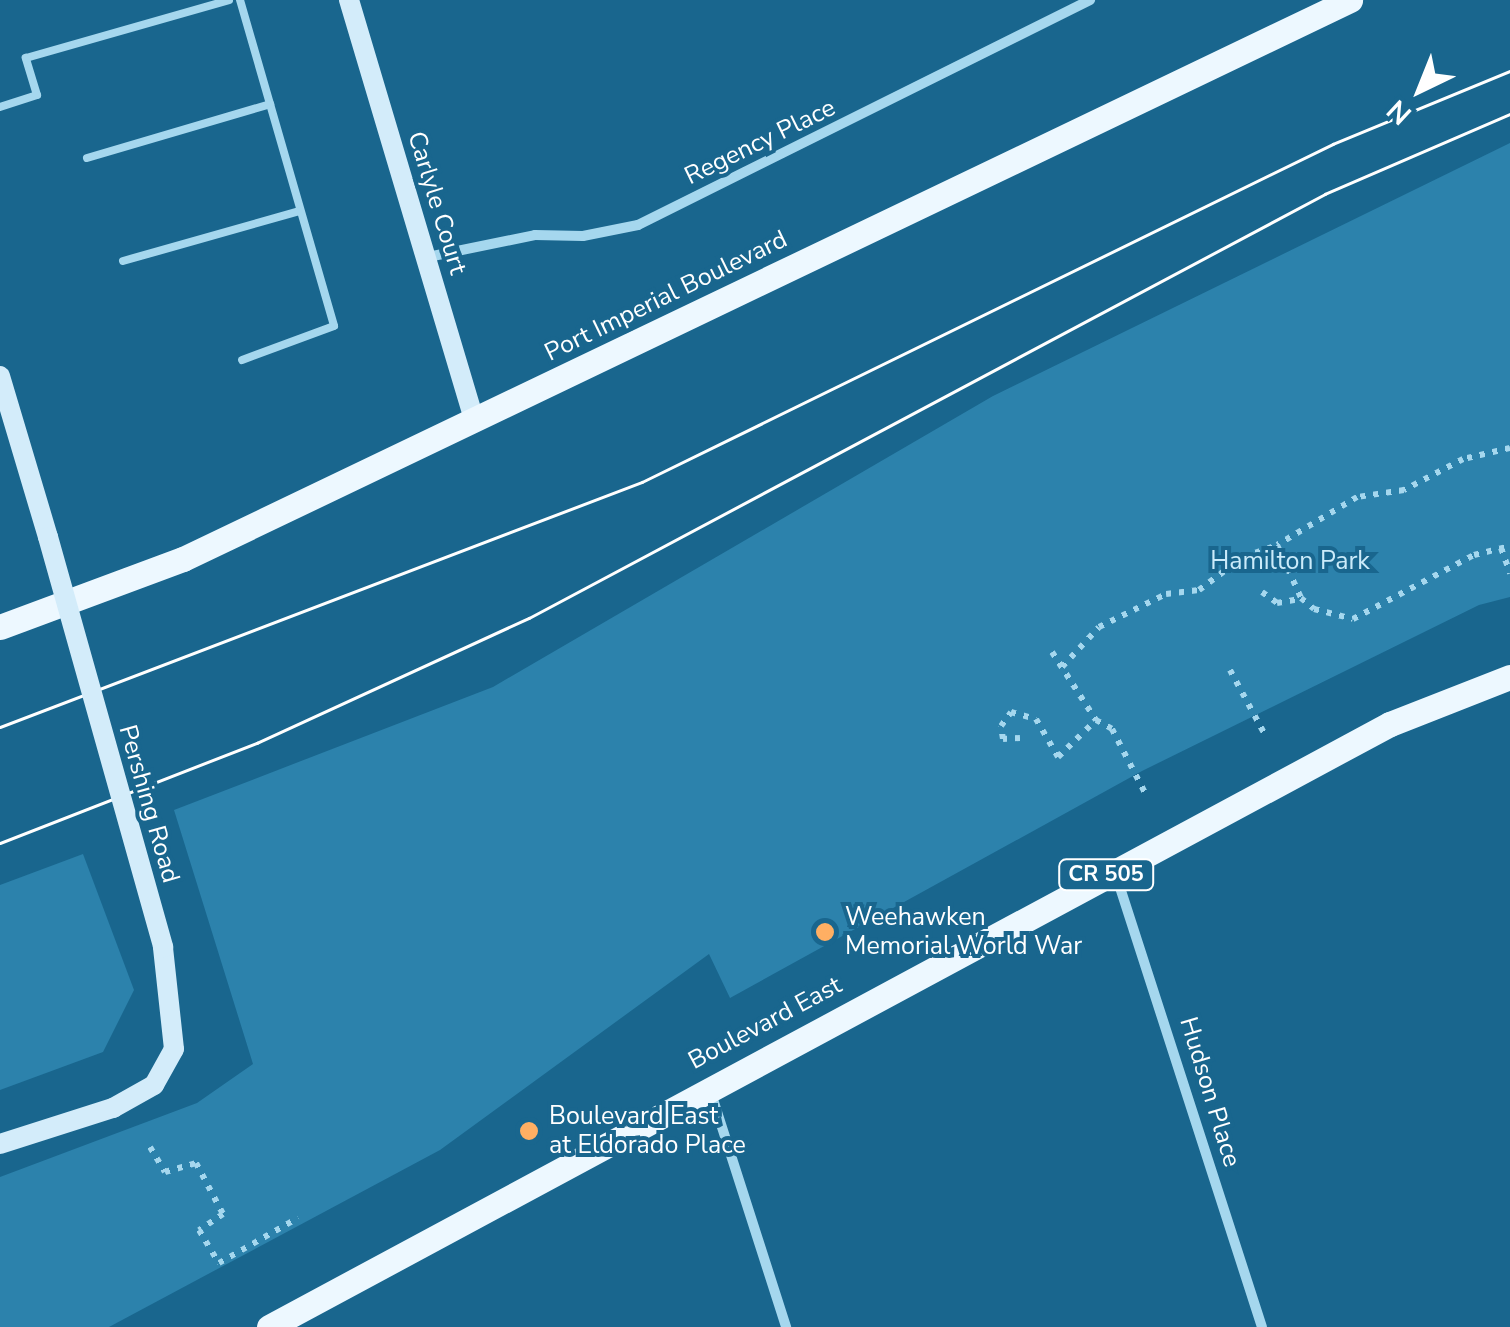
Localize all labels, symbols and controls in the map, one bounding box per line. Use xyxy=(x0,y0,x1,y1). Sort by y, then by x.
north arrow xyxy=(1370,40,1470,140)
text: N xyxy=(1379,91,1420,133)
street label: Regency Place xyxy=(680,93,840,191)
street label: Carlyle Court xyxy=(401,128,473,278)
street label: Port Imperial Boulevard xyxy=(540,224,792,368)
park label: Hamilton Park xyxy=(1210,546,1370,576)
street label: Pershing Road xyxy=(112,722,186,886)
road number: CR 505 xyxy=(1056,858,1156,892)
place label: Weehawken Memorial World War xyxy=(845,903,1082,962)
marker: Weehawken Memorial World War xyxy=(814,921,836,943)
street label: Boulevard East xyxy=(683,970,847,1076)
street label: Hudson Place xyxy=(1173,1013,1247,1171)
place label: Boulevard East at Eldorado Place xyxy=(549,1102,746,1161)
marker: Boulevard East at Eldorado Place xyxy=(518,1120,540,1142)

